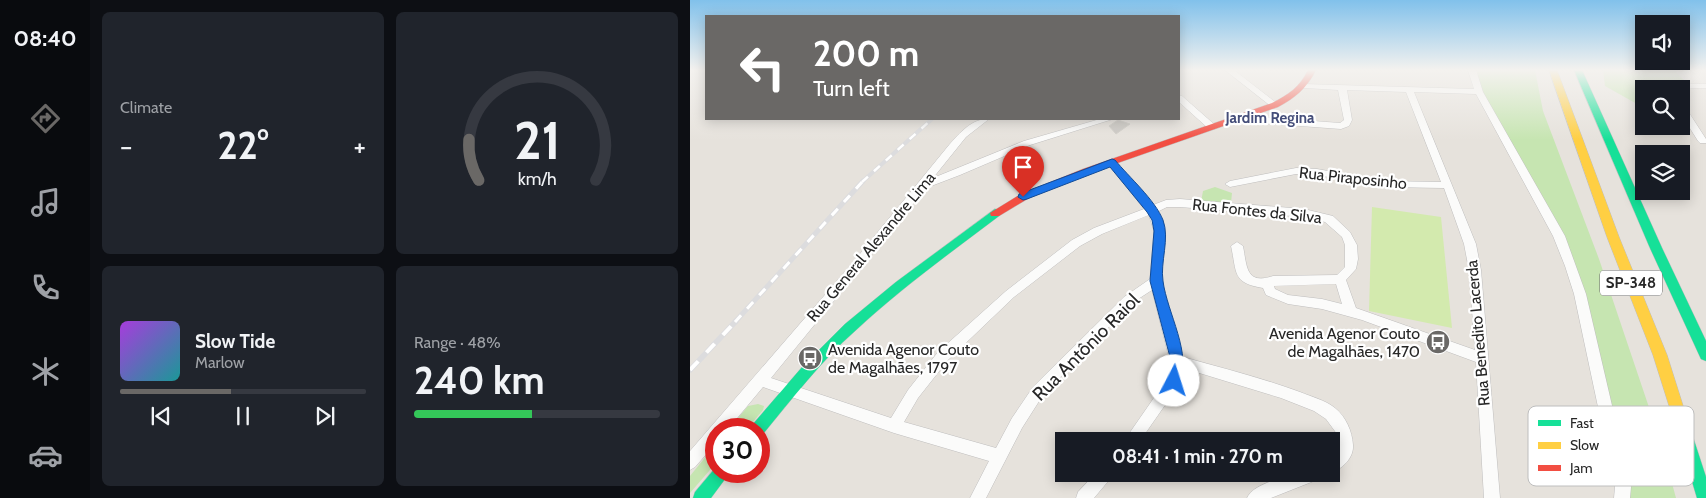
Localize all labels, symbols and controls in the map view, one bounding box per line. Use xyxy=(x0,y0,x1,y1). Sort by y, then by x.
map controls xyxy=(1635,15,1690,200)
button: sound xyxy=(1635,15,1690,70)
text: 08:40 xyxy=(14,25,76,52)
text: 200 m xyxy=(813,32,919,75)
icon: left xyxy=(730,35,795,100)
text: Turn left xyxy=(813,75,890,102)
button: search xyxy=(1635,80,1690,135)
text: Climate xyxy=(120,98,172,117)
icon: directions xyxy=(28,101,63,136)
text: 21 xyxy=(514,109,560,172)
district label: Jardim Regina xyxy=(1225,109,1315,127)
text: 22° xyxy=(217,122,269,169)
text: − xyxy=(120,129,132,163)
text: + xyxy=(354,129,366,163)
button: layers xyxy=(1635,145,1690,200)
pin xyxy=(1002,146,1044,197)
icon: arrive xyxy=(1009,153,1037,181)
street label: Rua Piraposinho xyxy=(1298,163,1408,193)
text: km/h xyxy=(517,168,557,189)
street label: Rua General Alexandre Lima xyxy=(803,168,939,326)
icon: music xyxy=(28,185,63,220)
street label: Rua Fontes da Silva xyxy=(1191,195,1323,227)
street label: Rua Benedito Lacerda xyxy=(1462,259,1494,407)
icon: phone xyxy=(28,270,63,305)
road number: SP-348 xyxy=(1600,270,1662,296)
street label: Rua Antônio Raiol xyxy=(1028,288,1145,405)
place label: Avenida Agenor Couto de Magalhães, 1470 xyxy=(1269,324,1420,361)
bus stop icon: Avenida Agenor Couto de Magalhães, 1470 xyxy=(1425,329,1451,355)
text: Slow Tide xyxy=(195,330,275,353)
text: Range · 48% xyxy=(414,333,501,352)
place label: Avenida Agenor Couto de Magalhães, 1797 xyxy=(828,340,979,377)
bus stop icon: Avenida Agenor Couto de Magalhães, 1797 xyxy=(797,345,823,371)
text: Marlow xyxy=(195,353,245,372)
icon: climate xyxy=(28,354,63,389)
position arrow xyxy=(1147,354,1199,406)
text: 240 km xyxy=(414,357,545,404)
icon: previous xyxy=(147,402,175,430)
icon: pause xyxy=(229,402,257,430)
icon: next xyxy=(311,402,339,430)
legend xyxy=(1528,406,1694,486)
text: Fast xyxy=(1570,414,1594,432)
speed limit sign: 30 xyxy=(705,418,770,483)
text: Slow xyxy=(1570,436,1599,454)
icon: car xyxy=(28,438,63,473)
text: 08:41 · 1 min · 270 m xyxy=(1112,445,1283,468)
text: Jam xyxy=(1569,459,1592,477)

